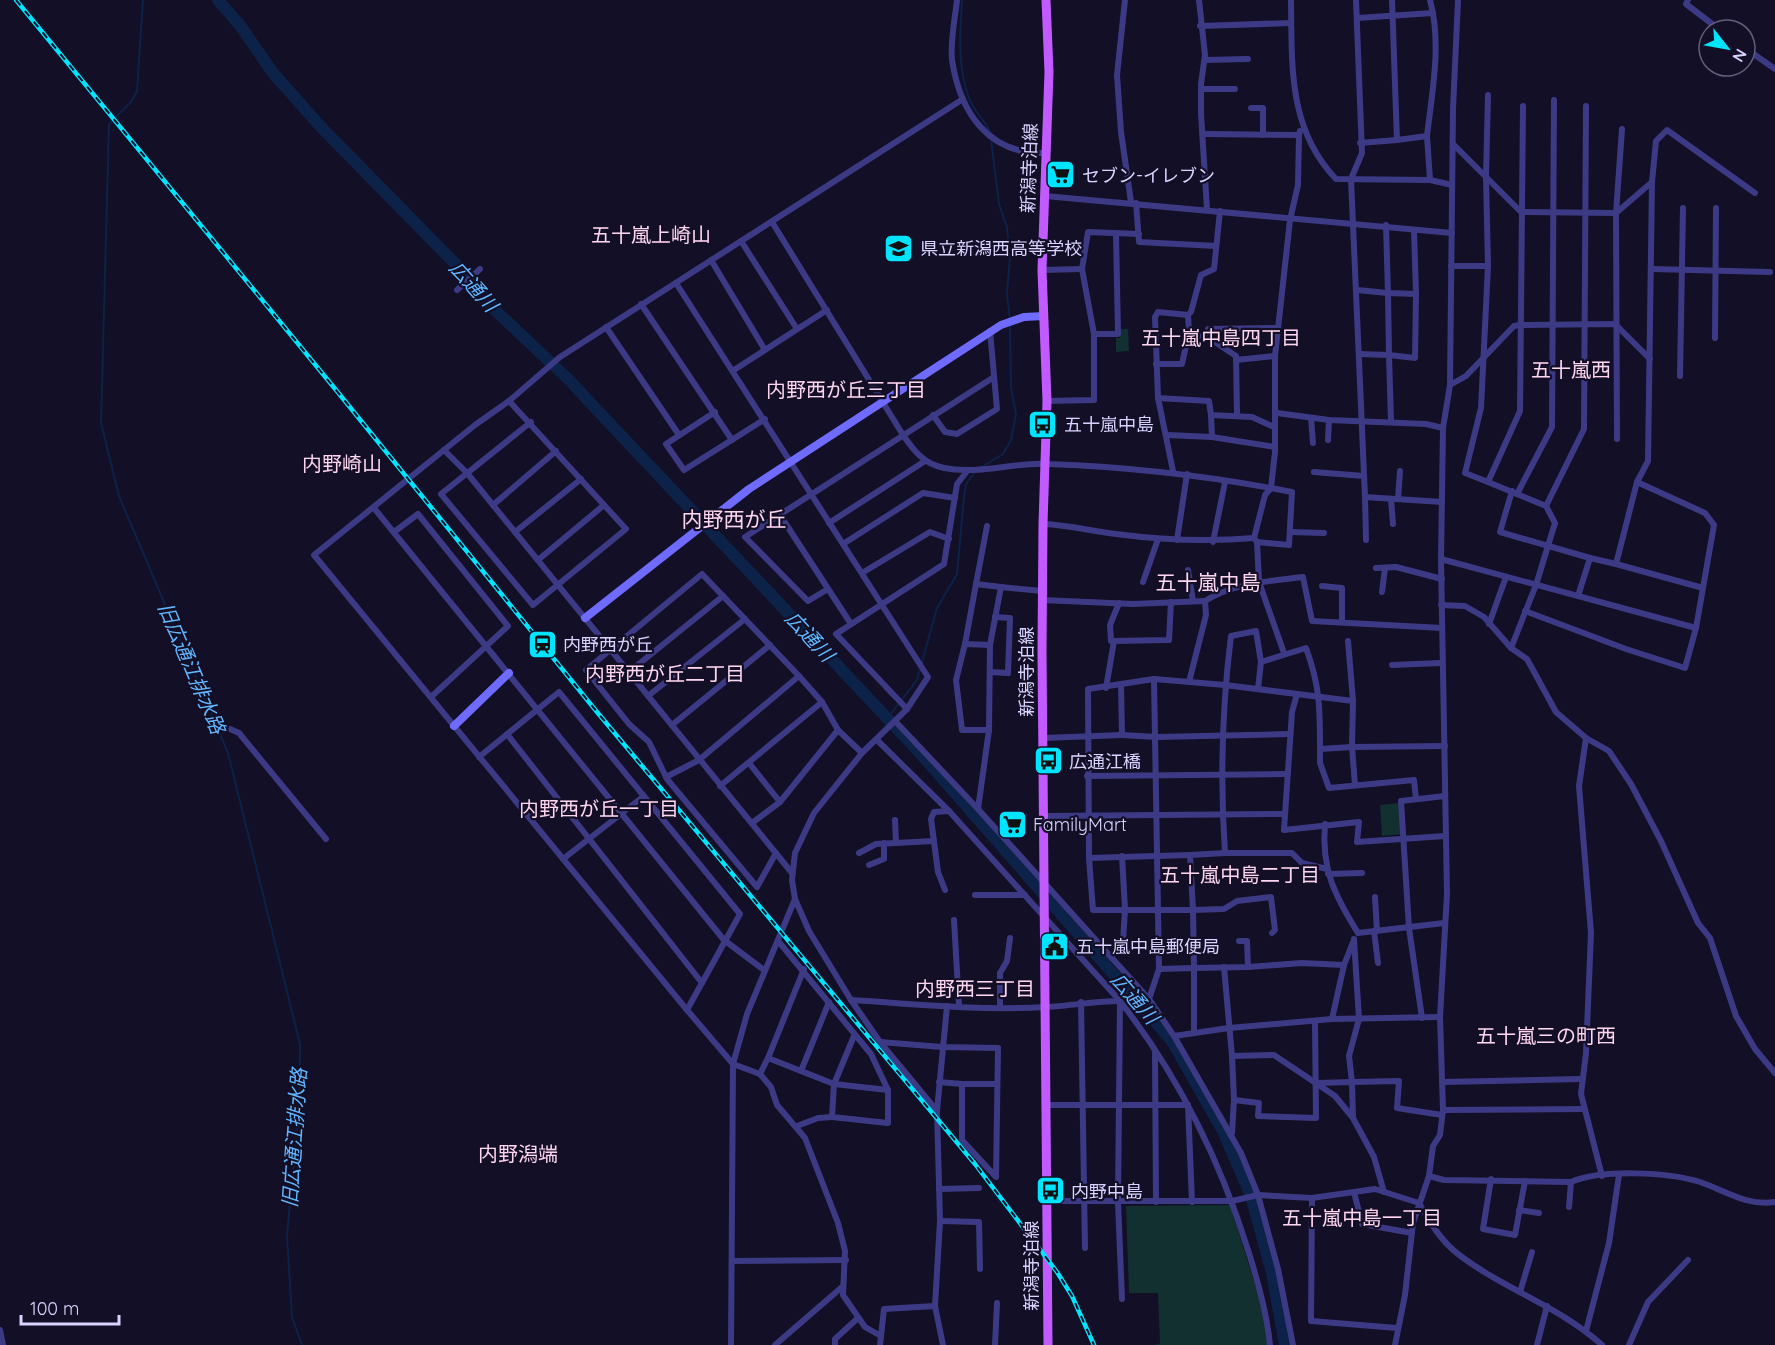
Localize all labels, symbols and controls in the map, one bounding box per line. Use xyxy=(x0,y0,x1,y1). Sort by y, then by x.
north arrow xyxy=(1697,18,1757,78)
text: N xyxy=(1728,46,1751,66)
street label: 新潟寺泊線 xyxy=(1016,123,1042,213)
supermarket icon: セブン-イレブン xyxy=(1045,159,1077,191)
place label: セブン-イレブン xyxy=(1082,164,1215,187)
district label: 五十嵐上崎山 xyxy=(591,222,711,247)
school or university icon: 県立新潟西高等学校 xyxy=(883,232,915,264)
place label: 県立新潟西高等学校 xyxy=(920,237,1082,260)
water label: 広通川 xyxy=(445,255,505,318)
district label: 五十嵐中島四丁目 xyxy=(1141,325,1301,350)
district label: 五十嵐西 xyxy=(1531,357,1611,382)
district label: 内野西が丘三丁目 xyxy=(766,377,926,402)
bus stop icon: 五十嵐中島 xyxy=(1027,408,1059,440)
place label: 五十嵐中島 xyxy=(1064,413,1154,436)
district label: 内野崎山 xyxy=(302,451,382,476)
district label: 内野西が丘 xyxy=(682,506,787,532)
district label: 五十嵐中島 xyxy=(1156,569,1261,595)
water label: 旧広通江排水路 xyxy=(153,599,232,739)
water label: 広通川 xyxy=(780,606,841,668)
street label: 新潟寺泊線 xyxy=(1015,627,1038,717)
station icon: 内野西が丘 xyxy=(526,628,558,660)
place label: 内野西が丘 xyxy=(563,633,653,656)
district label: 内野西が丘二丁目 xyxy=(585,661,745,686)
bus stop icon: 広通江橋 xyxy=(1032,745,1064,777)
place label: 広通江橋 xyxy=(1069,750,1141,773)
district label: 内野西が丘一丁目 xyxy=(519,796,679,821)
supermarket icon: FamilyMart xyxy=(996,808,1028,840)
place label: FamilyMart xyxy=(1033,813,1127,836)
district label: 五十嵐中島二丁目 xyxy=(1160,862,1320,887)
public building icon: 五十嵐中島郵便局 xyxy=(1039,930,1071,962)
place label: 五十嵐中島郵便局 xyxy=(1076,935,1220,958)
water label: 広通川 xyxy=(1106,967,1165,1030)
district label: 内野西三丁目 xyxy=(915,976,1035,1001)
district label: 五十嵐三の町西 xyxy=(1476,1023,1616,1048)
water label: 旧広通江排水路 xyxy=(277,1065,311,1209)
district label: 内野潟端 xyxy=(478,1141,558,1166)
bus stop icon: 内野中島 xyxy=(1034,1175,1066,1207)
place label: 内野中島 xyxy=(1071,1180,1143,1203)
district label: 五十嵐中島一丁目 xyxy=(1282,1205,1442,1230)
street label: 新潟寺泊線 xyxy=(1020,1221,1043,1311)
scale bar xyxy=(21,1288,118,1326)
text: 100 m xyxy=(30,1297,79,1320)

